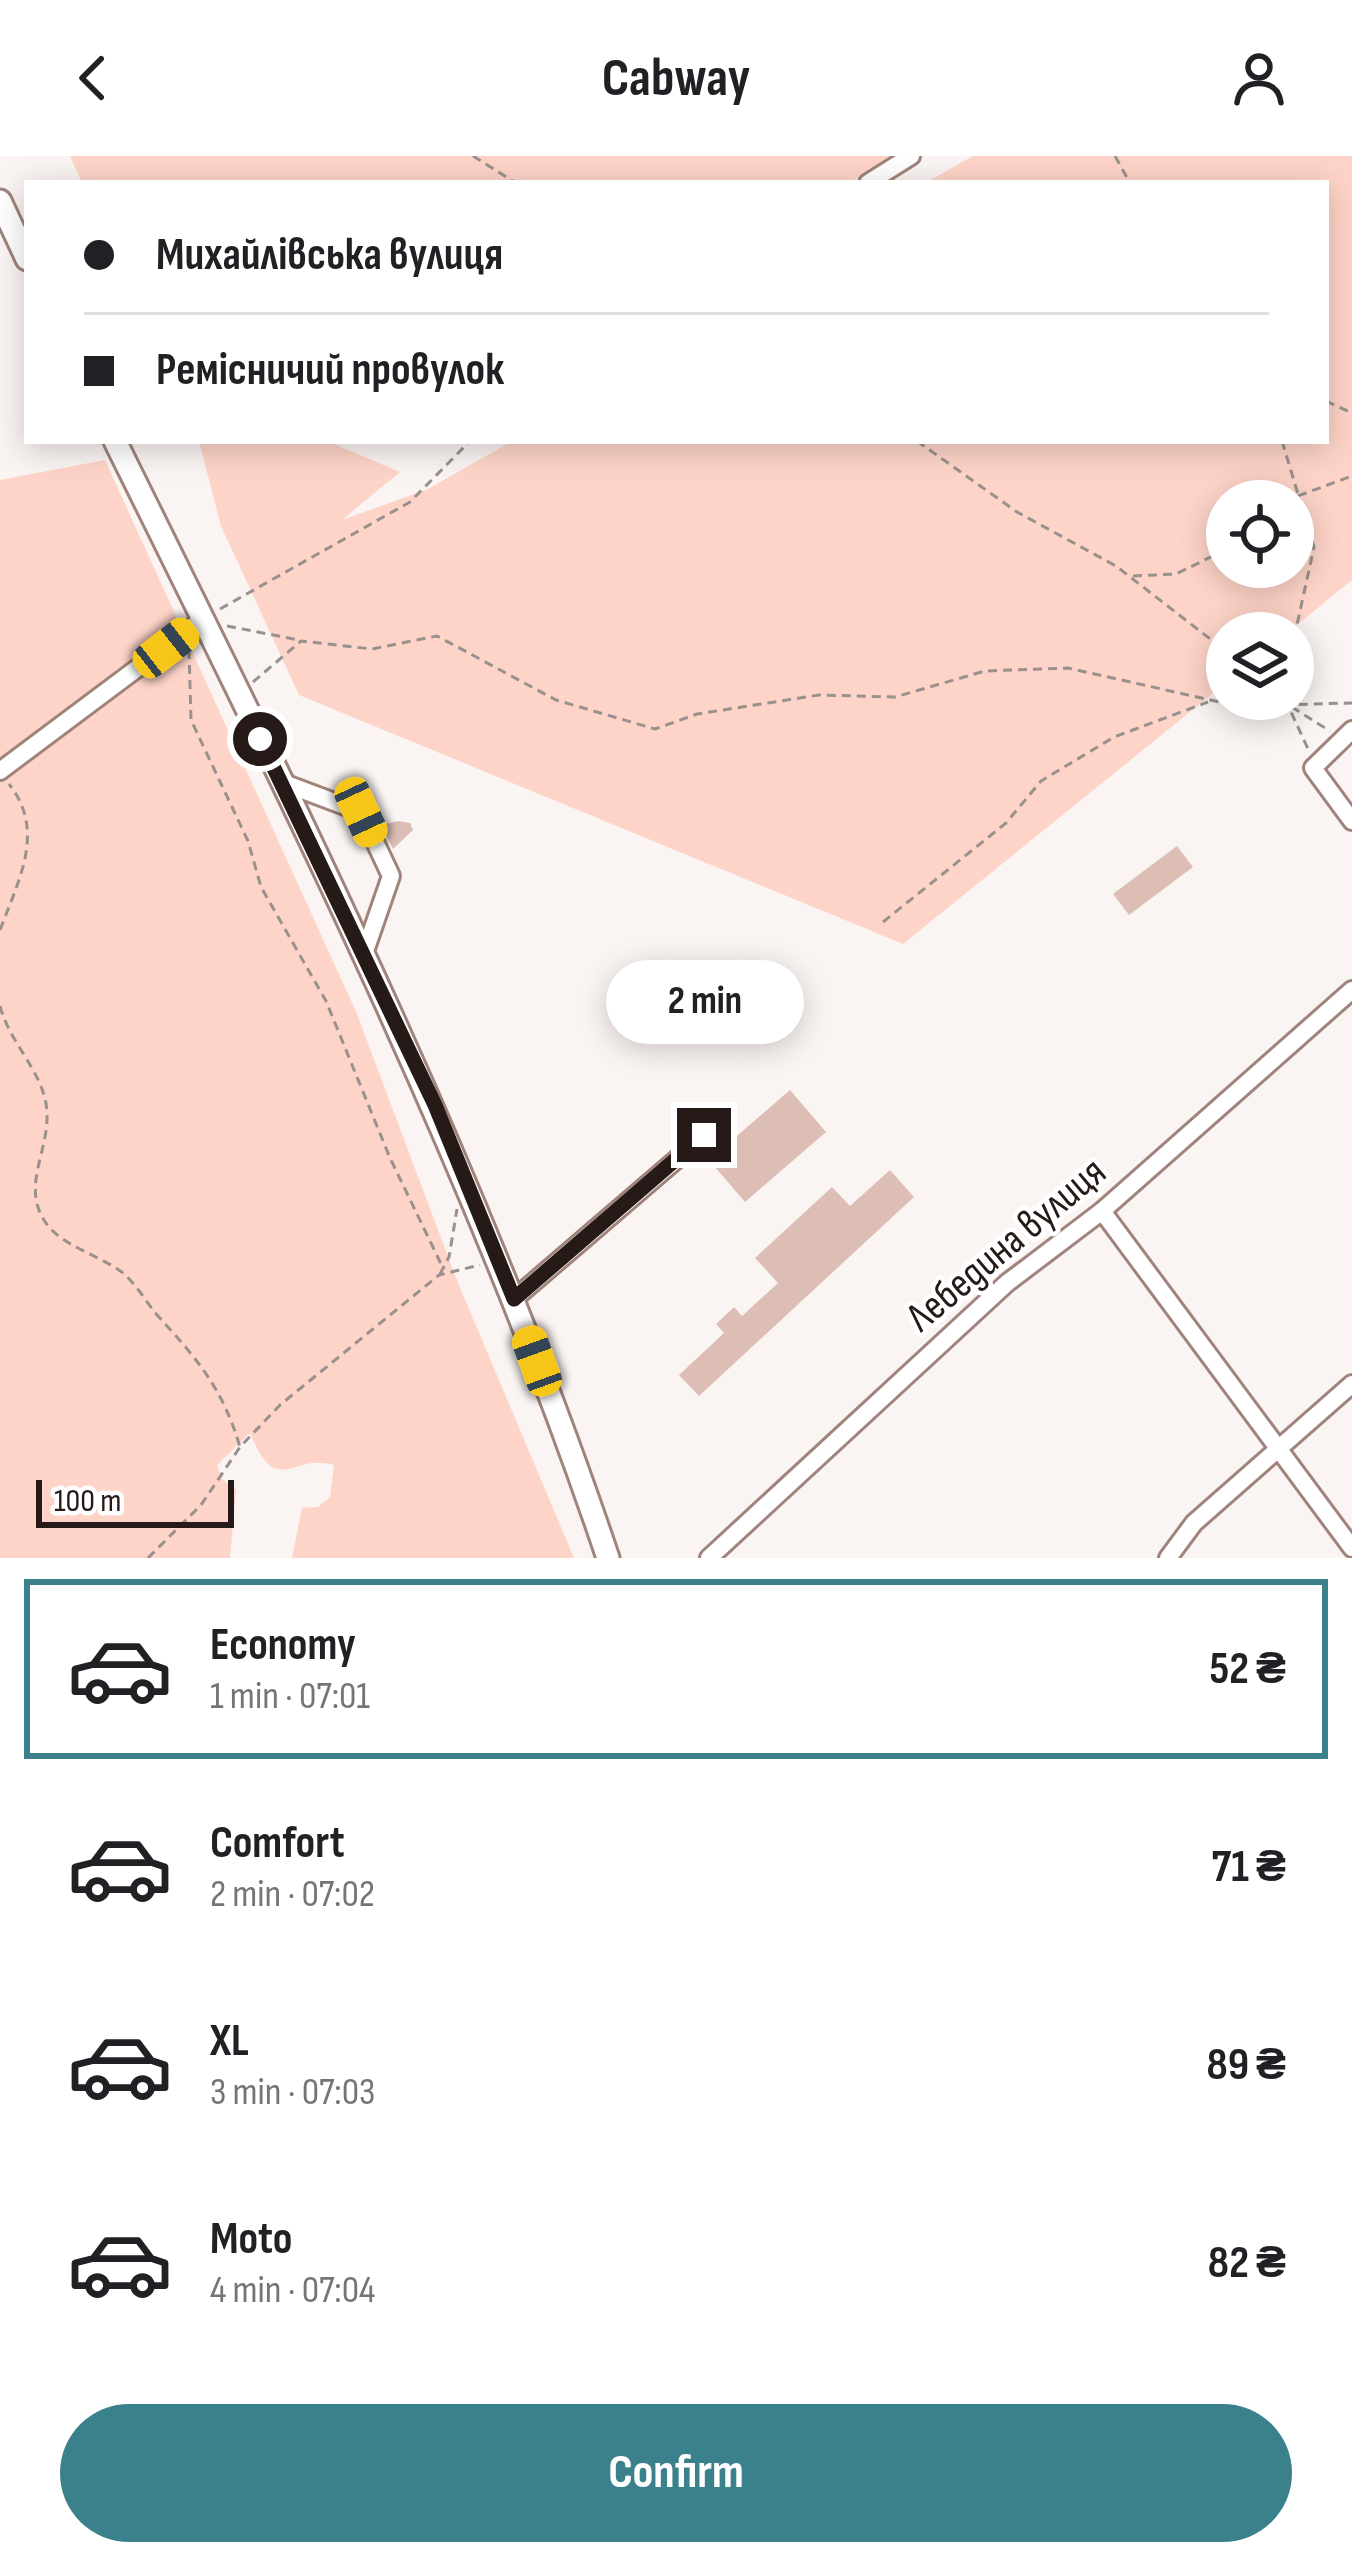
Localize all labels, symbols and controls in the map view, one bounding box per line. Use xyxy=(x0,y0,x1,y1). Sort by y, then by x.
icon: back xyxy=(60,45,126,111)
icon: person xyxy=(1226,45,1292,111)
text: Cabway xyxy=(602,46,750,111)
text: Михайлівська вулиця xyxy=(156,228,503,283)
text: Ремісничий провулок xyxy=(156,343,504,398)
map controls xyxy=(1206,480,1314,720)
button: locate xyxy=(1206,480,1314,588)
car xyxy=(127,612,205,684)
button: layers xyxy=(1206,612,1314,720)
route start xyxy=(233,712,287,766)
car xyxy=(329,772,393,852)
callout: 2 min xyxy=(605,961,803,1045)
text: 2 min xyxy=(668,978,742,1025)
route end xyxy=(677,1108,731,1162)
street label: Лебедина вулиця xyxy=(896,1147,1117,1344)
car xyxy=(508,1321,566,1401)
scale bar xyxy=(36,1474,234,1527)
text: 100 m xyxy=(54,1481,121,1521)
icon: car xyxy=(66,1615,174,1723)
text: Economy xyxy=(210,1618,356,1673)
text: 52 ₴ xyxy=(1210,1642,1286,1697)
text: 1 min · 07:01 xyxy=(210,1673,370,1720)
icon: car xyxy=(66,1813,174,1921)
text: Comfort xyxy=(210,1816,345,1871)
text: 71 ₴ xyxy=(1212,1840,1286,1895)
text: 2 min · 07:02 xyxy=(210,1871,375,1918)
icon: car xyxy=(66,2011,174,2119)
text: XL xyxy=(210,2014,249,2069)
text: 89 ₴ xyxy=(1206,2038,1286,2093)
text: 3 min · 07:03 xyxy=(210,2069,375,2116)
icon: car xyxy=(66,2209,174,2317)
text: Moto xyxy=(210,2212,292,2267)
text: 82 ₴ xyxy=(1208,2236,1286,2291)
text: 4 min · 07:04 xyxy=(210,2267,375,2314)
button: Confirm xyxy=(60,2404,1292,2542)

